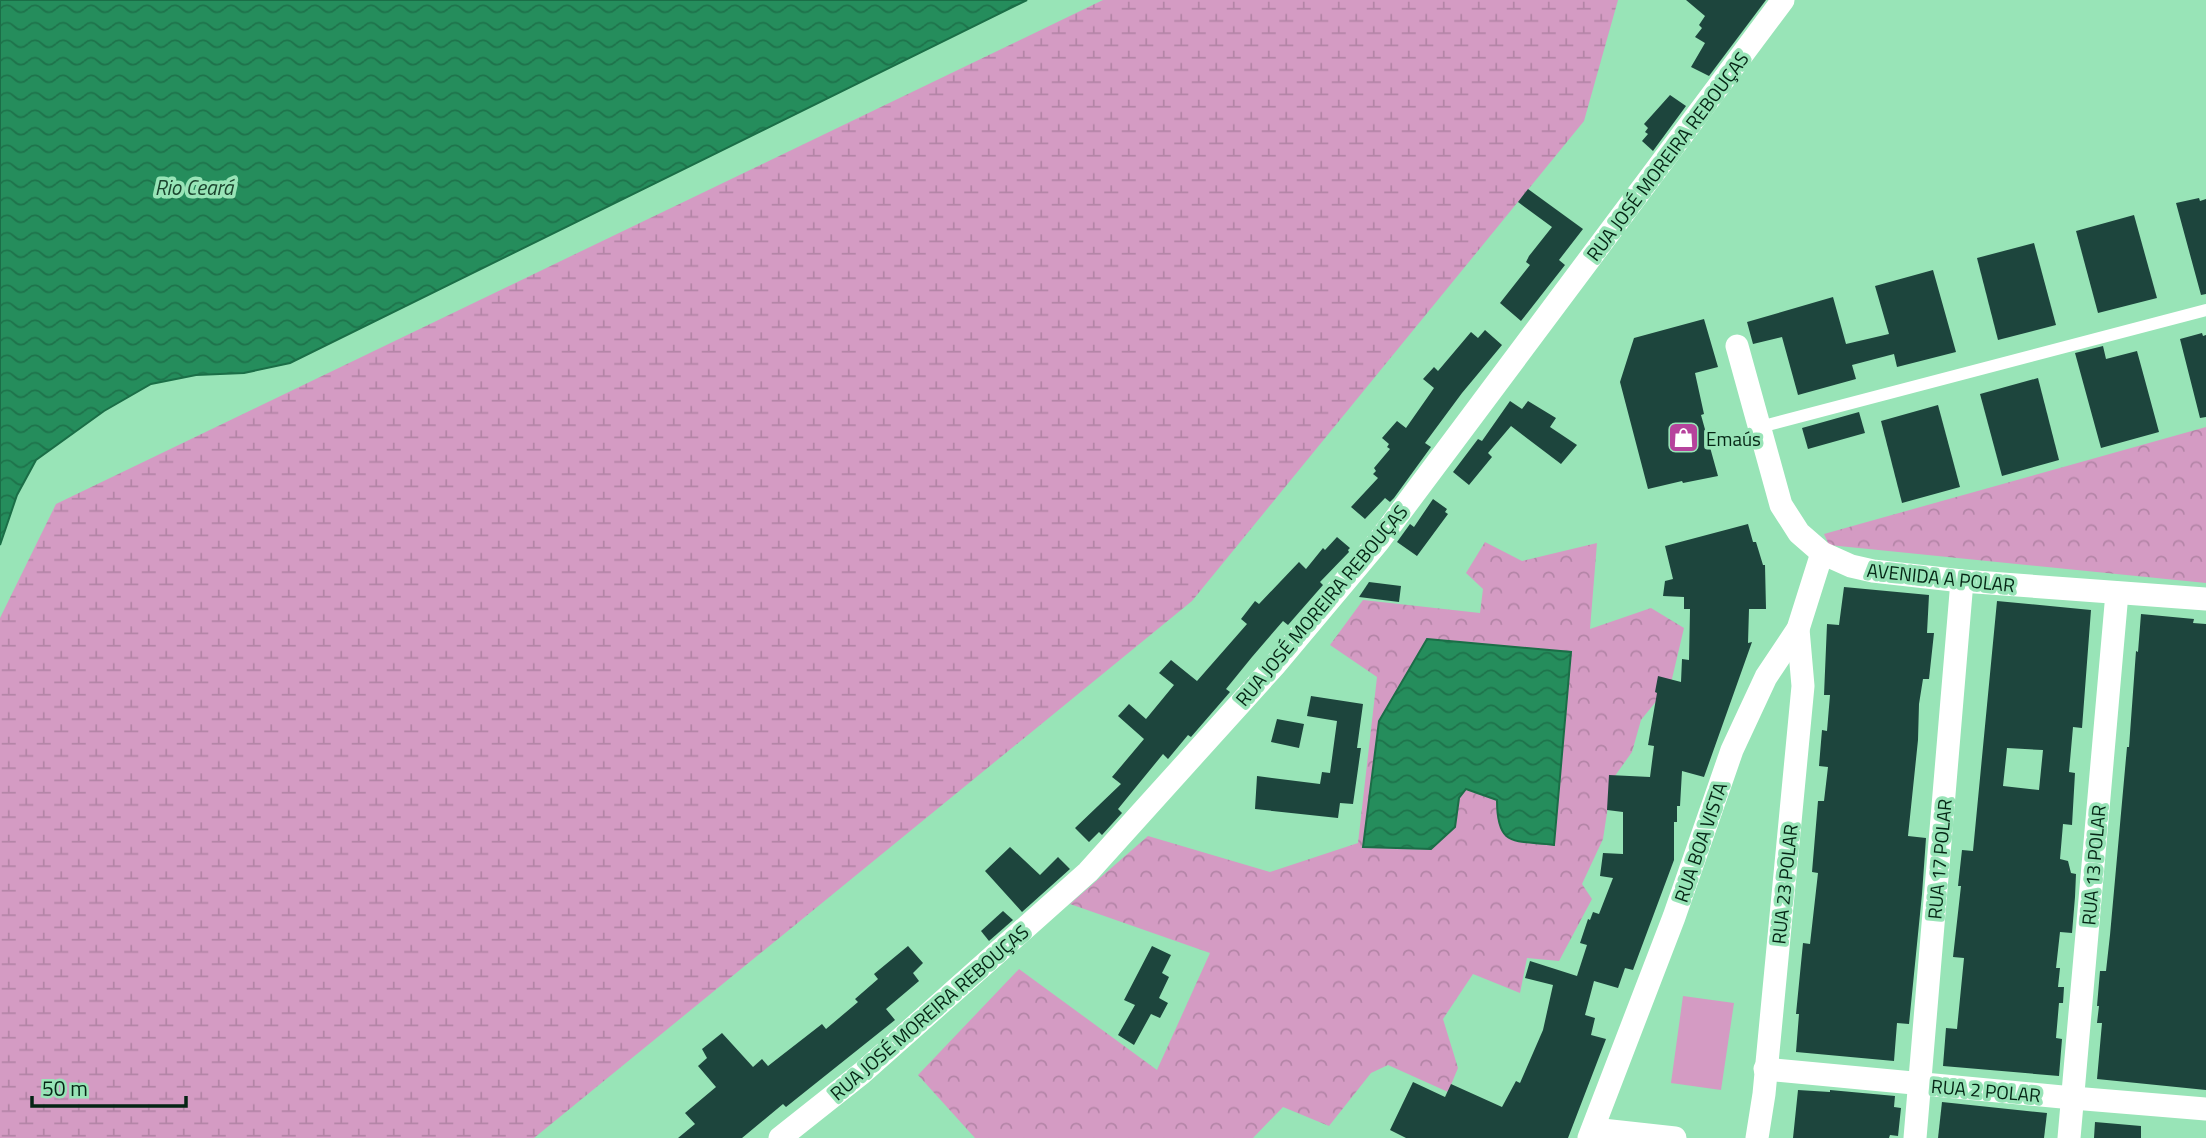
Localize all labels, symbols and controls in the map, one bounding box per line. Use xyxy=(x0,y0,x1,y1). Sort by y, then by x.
street label: RUA JOSÉ MOREIRA REBOUÇAS xyxy=(1579,45,1755,267)
water label: Rio Ceará xyxy=(155,171,235,203)
shop icon: Emaús xyxy=(1666,421,1700,455)
place label: Emaús xyxy=(1706,424,1761,453)
street label: RUA JOSÉ MOREIRA REBOUÇAS xyxy=(1228,498,1414,712)
street label: AVENIDA A POLAR xyxy=(1865,555,2017,599)
street label: RUA BOA VISTA xyxy=(1666,778,1734,906)
street label: RUA 17 POLAR xyxy=(1919,798,1959,920)
street label: RUA 13 POLAR xyxy=(2073,804,2113,926)
street label: RUA 23 POLAR xyxy=(1763,822,1805,946)
street label: RUA JOSÉ MOREIRA REBOUÇAS xyxy=(823,917,1035,1107)
scale bar xyxy=(32,1064,186,1108)
street label: RUA 2 POLAR xyxy=(1930,1071,2042,1109)
text: 50 m xyxy=(42,1072,88,1104)

